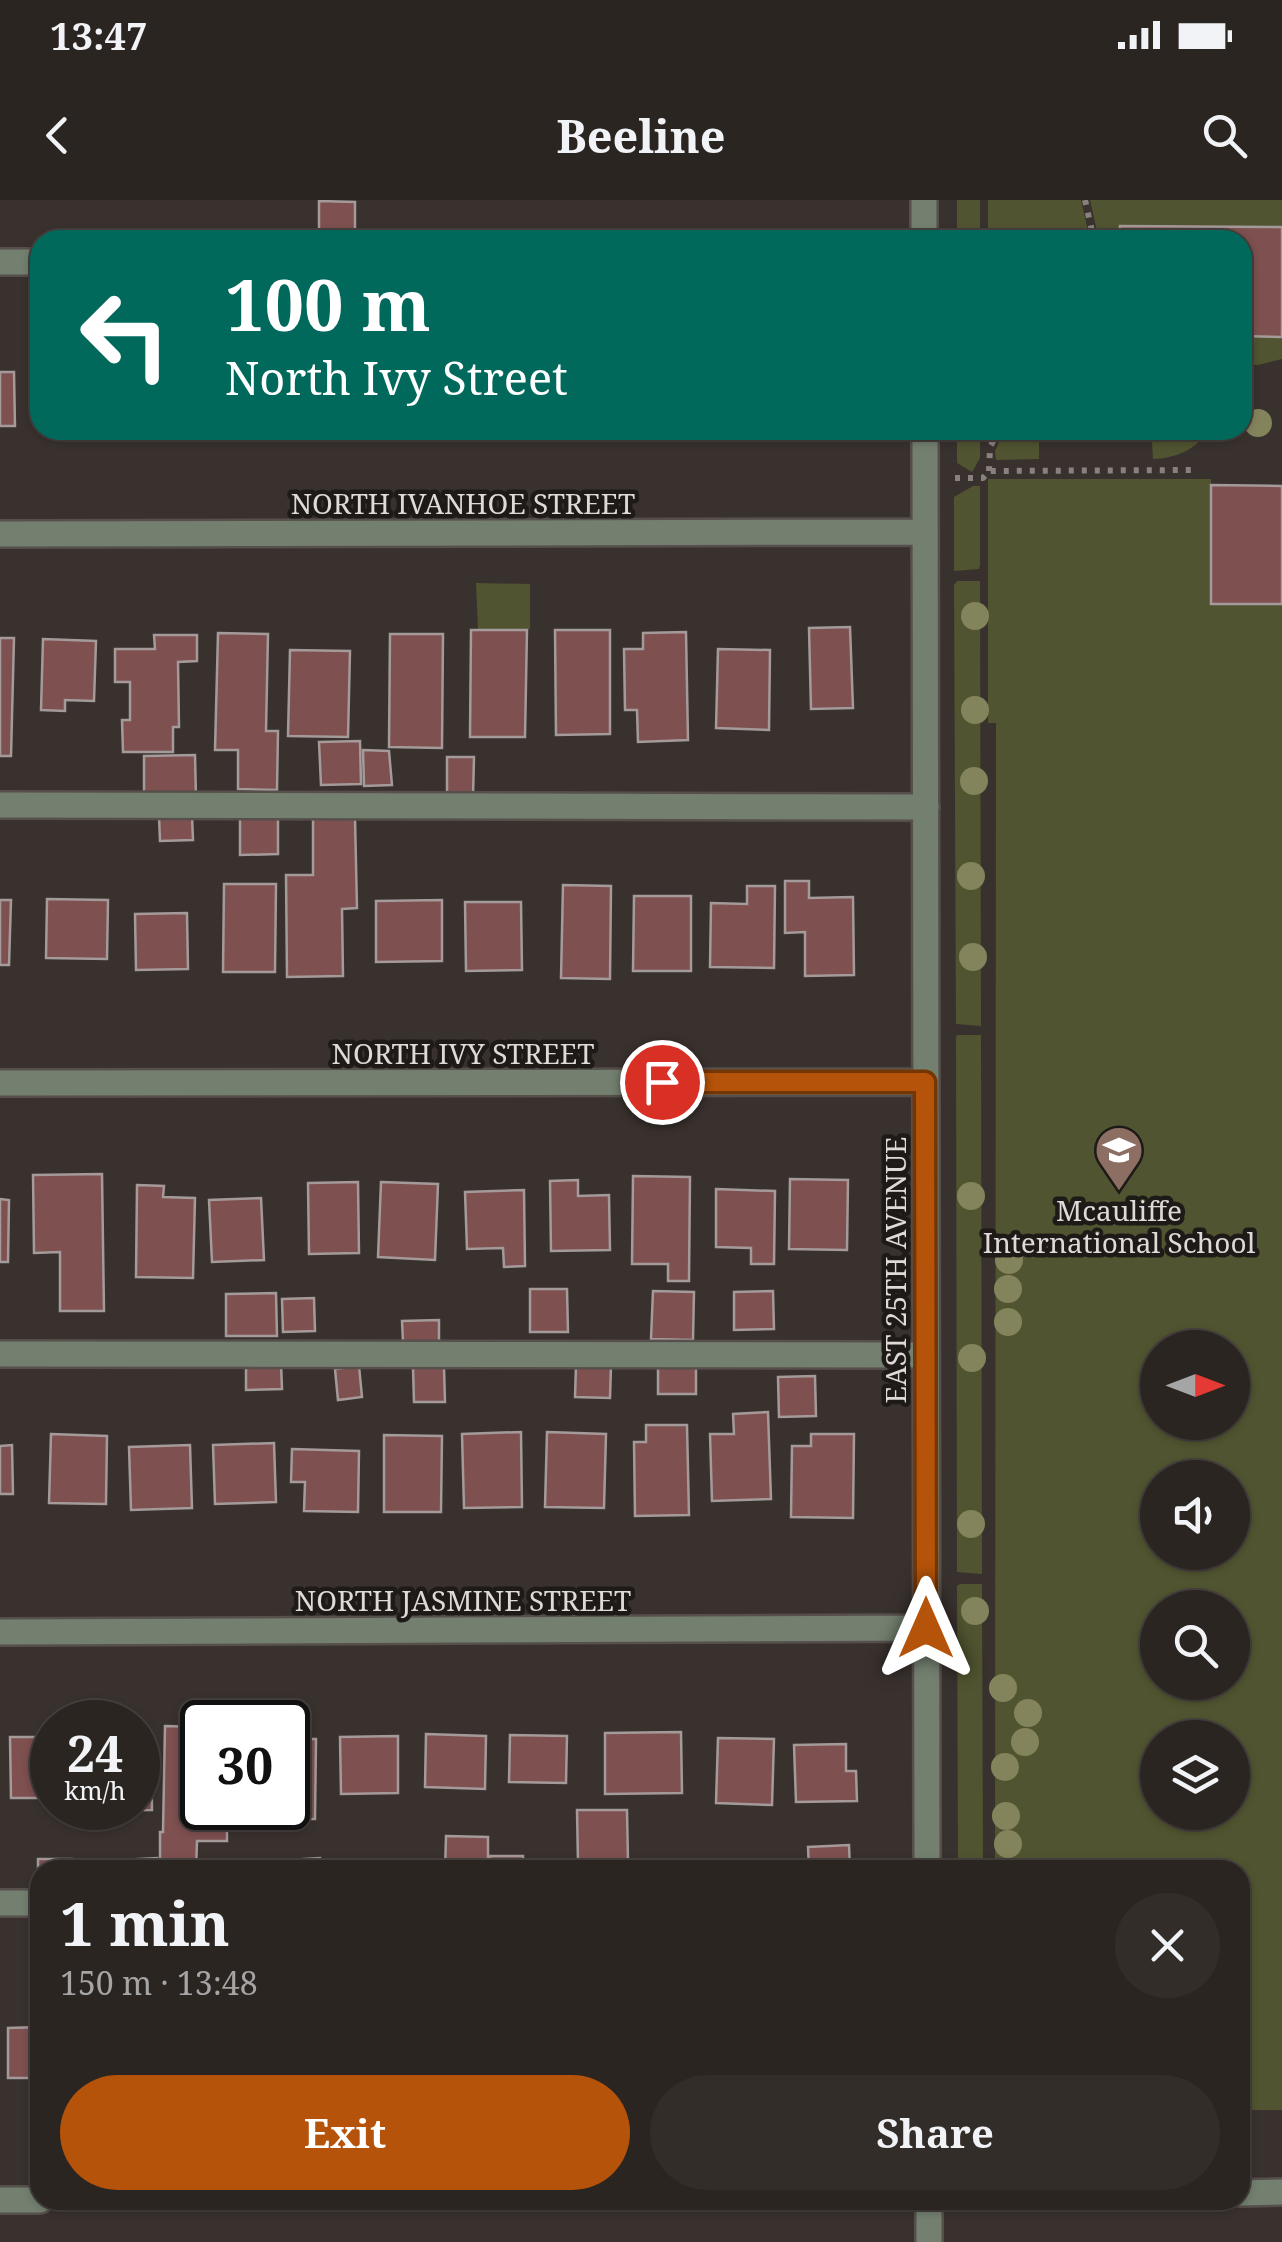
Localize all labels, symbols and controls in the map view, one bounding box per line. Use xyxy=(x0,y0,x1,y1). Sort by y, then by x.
text: 13:47 xyxy=(50,9,147,61)
text: Beeline xyxy=(556,105,726,166)
icon: back xyxy=(30,108,85,163)
icon: search xyxy=(1197,108,1252,163)
text: 100 m xyxy=(225,256,431,352)
icon: left xyxy=(60,270,190,400)
text: North Ivy Street xyxy=(225,347,568,408)
street label: NORTH IVANHOE STREET xyxy=(291,484,635,522)
street label: NORTH IVY STREET xyxy=(332,1034,594,1072)
pin xyxy=(620,1040,705,1125)
icon: arrive xyxy=(635,1055,690,1110)
school or university icon: Mcauliffe International School xyxy=(1093,1124,1145,1192)
street label: EAST 25TH AVENUE xyxy=(876,1137,914,1403)
place label: Mcauliffe International School xyxy=(983,1191,1256,1261)
north arrow xyxy=(1140,1330,1250,1440)
map controls xyxy=(1140,1330,1250,1830)
button: sound xyxy=(1140,1460,1250,1570)
position arrow xyxy=(874,1576,978,1680)
street label: NORTH JASMINE STREET xyxy=(295,1581,631,1619)
button: search xyxy=(1140,1590,1250,1700)
speed limit sign: 30 xyxy=(180,1700,310,1830)
text: 24 xyxy=(67,1719,123,1787)
button: layers xyxy=(1140,1720,1250,1830)
text: km/h xyxy=(64,1773,126,1807)
text: 1 min xyxy=(60,1882,230,1964)
button: close xyxy=(1115,1893,1220,1998)
text: 150 m · 13:48 xyxy=(60,1961,258,2004)
button: Exit xyxy=(60,2075,630,2190)
button: Share xyxy=(650,2075,1220,2190)

